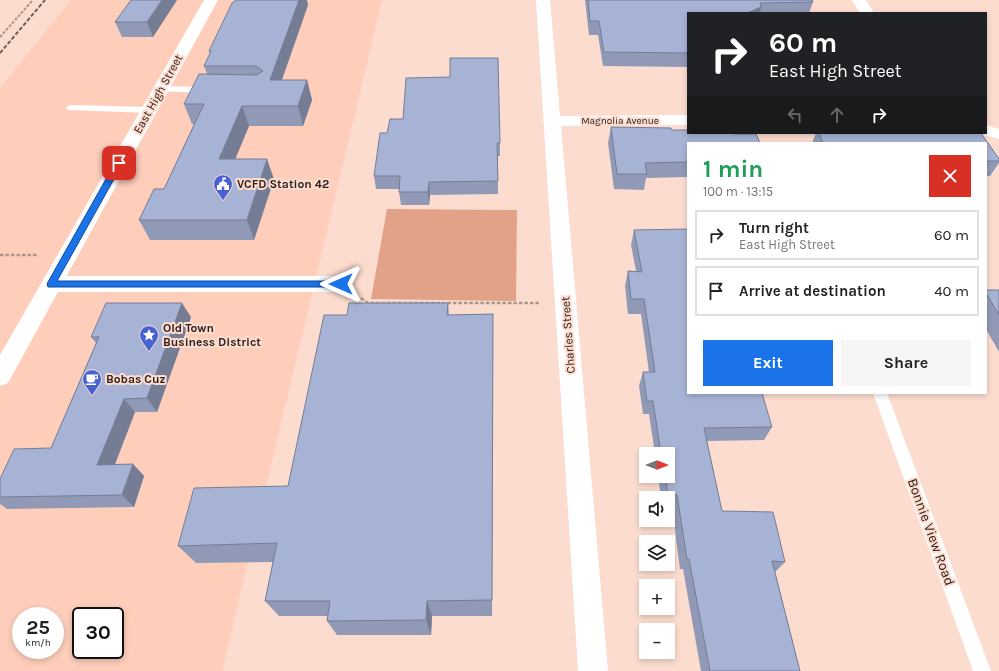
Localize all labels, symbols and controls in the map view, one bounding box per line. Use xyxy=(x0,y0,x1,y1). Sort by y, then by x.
text: 60 m xyxy=(769,26,837,59)
icon: right xyxy=(703,28,755,80)
street label: East High Street xyxy=(130,52,186,136)
text: East High Street xyxy=(769,60,902,82)
icon: left xyxy=(784,104,806,126)
icon: ahead xyxy=(826,104,848,126)
icon: right xyxy=(868,104,890,126)
street label: Magnolia Avenue xyxy=(581,115,659,127)
pin xyxy=(102,146,136,180)
icon: arrive xyxy=(108,152,130,174)
text: 1 min xyxy=(703,155,763,183)
button: close xyxy=(929,155,971,197)
public building icon: VCFD Station 42 xyxy=(212,173,234,201)
place label: VCFD Station 42 xyxy=(237,177,329,191)
text: 100 m · 13:15 xyxy=(703,184,773,199)
text: Turn right xyxy=(739,219,809,237)
icon: right xyxy=(705,224,727,246)
text: 60 m xyxy=(934,226,969,244)
text: East High Street xyxy=(739,237,835,252)
position arrow xyxy=(320,263,362,305)
icon: arrive xyxy=(705,280,727,302)
text: Arrive at destination xyxy=(739,282,886,300)
text: 40 m xyxy=(934,282,969,300)
street label: Charles Street xyxy=(558,296,578,374)
place label: Old Town Business District xyxy=(163,321,261,349)
place icon: Old Town Business District xyxy=(138,324,160,352)
button: Exit xyxy=(703,340,833,386)
button: Share xyxy=(841,340,971,386)
cafe icon: Bobas Cuz xyxy=(81,368,103,396)
place label: Bobas Cuz xyxy=(106,372,165,386)
north arrow xyxy=(639,447,675,483)
map controls xyxy=(639,447,675,659)
street label: Bonnie View Road xyxy=(904,476,958,588)
button: sound xyxy=(639,491,675,527)
button: layers xyxy=(639,535,675,571)
button: + xyxy=(639,579,675,615)
speed limit sign: 30 xyxy=(72,607,124,659)
text: 25 xyxy=(26,616,50,639)
button: − xyxy=(639,623,675,659)
text: km/h xyxy=(25,637,51,649)

